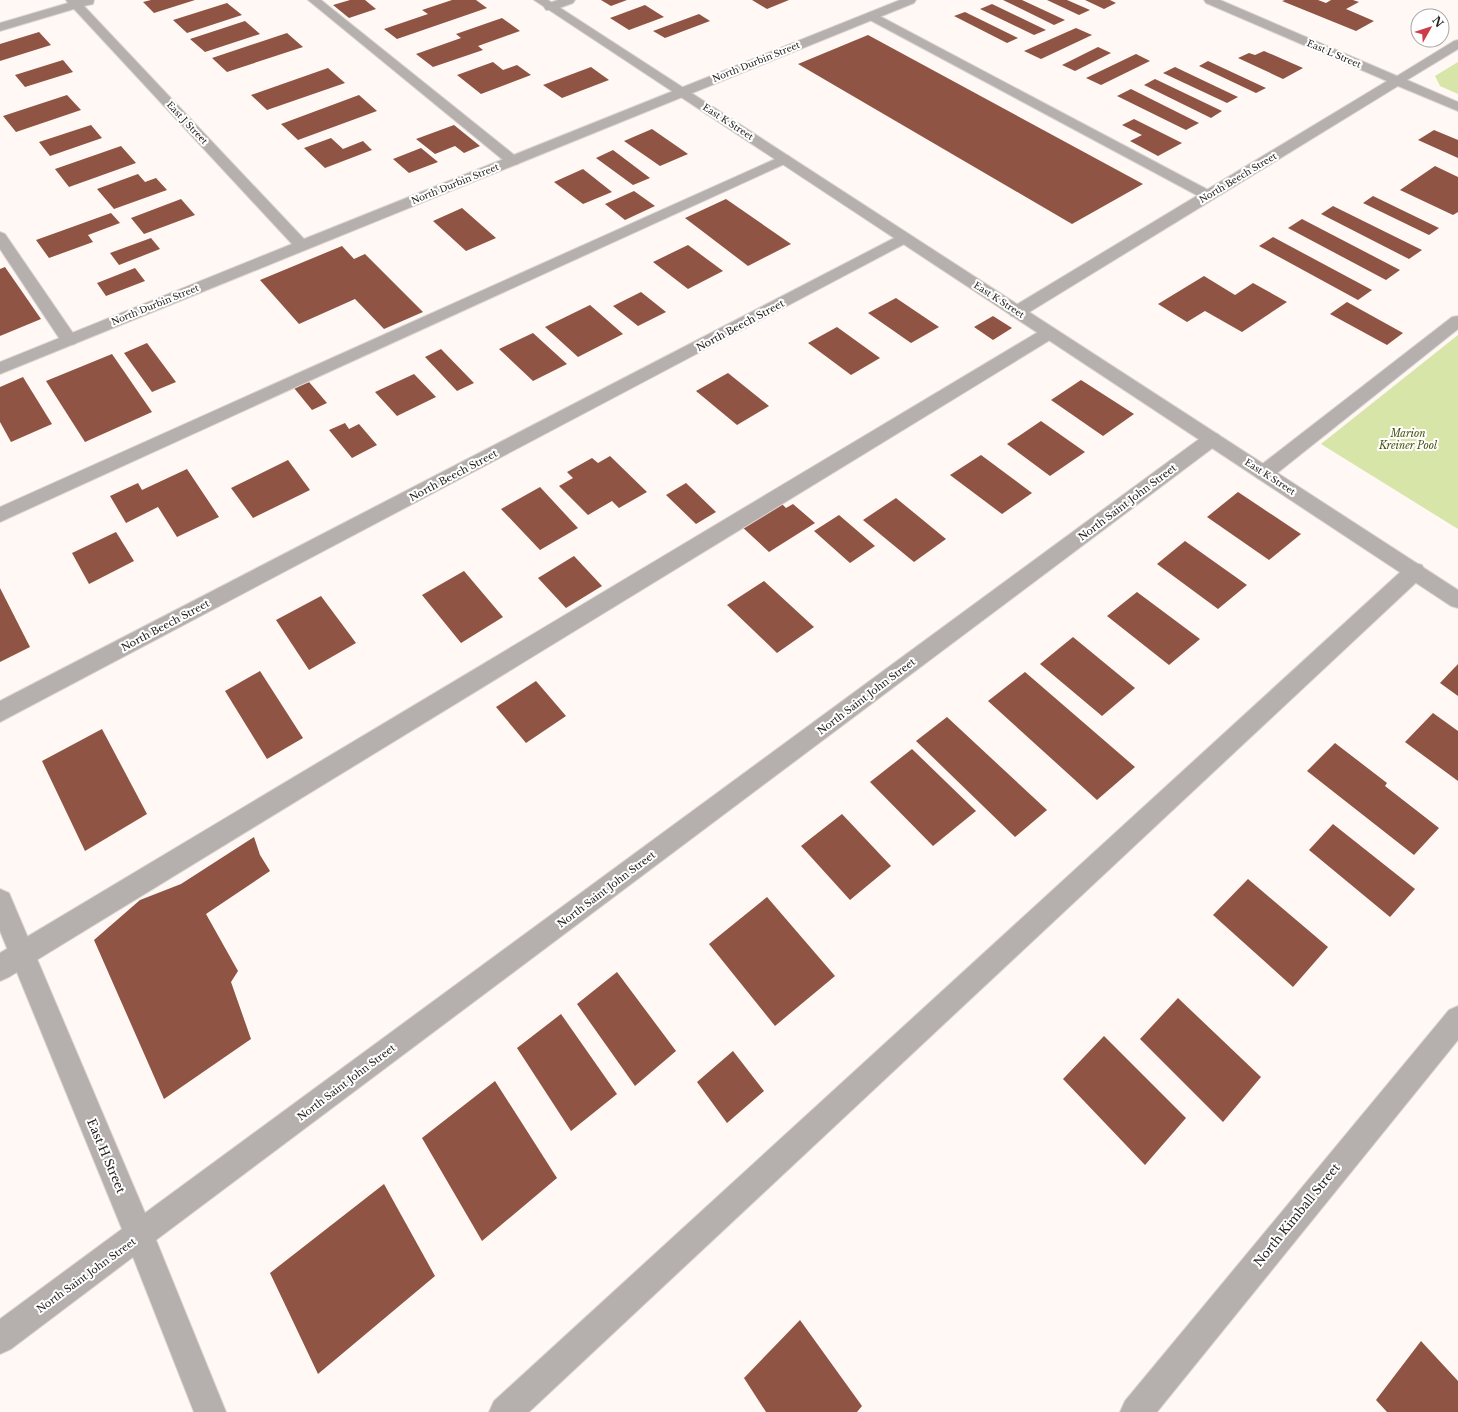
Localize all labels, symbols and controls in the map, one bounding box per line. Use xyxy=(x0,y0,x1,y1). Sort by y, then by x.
north arrow xyxy=(1410,8,1450,48)
text: N xyxy=(1429,13,1447,31)
street label: East L Street xyxy=(1306,37,1363,70)
street label: North Durbin Street xyxy=(711,39,802,84)
street label: East J Street xyxy=(165,99,210,147)
street label: East K Street xyxy=(701,101,756,142)
street label: North Beech Street xyxy=(1197,150,1279,205)
street label: North Durbin Street xyxy=(410,161,501,206)
street label: East K Street xyxy=(972,279,1027,320)
street label: North Durbin Street xyxy=(110,282,201,327)
street label: North Beech Street xyxy=(694,297,787,354)
park label: Marion Kreiner Pool xyxy=(1378,427,1438,452)
street label: North Beech Street xyxy=(407,447,500,504)
street label: East K Street xyxy=(1243,456,1298,497)
street label: North Saint John Street xyxy=(1076,461,1179,544)
street label: North Beech Street xyxy=(119,597,212,654)
street label: North Saint John Street xyxy=(815,655,918,738)
street label: North Saint John Street xyxy=(555,848,658,931)
street label: North Saint John Street xyxy=(295,1041,398,1124)
street label: East H Street xyxy=(84,1116,129,1196)
street label: North Kimball Street xyxy=(1250,1160,1343,1269)
street label: North Saint John Street xyxy=(34,1235,139,1316)

